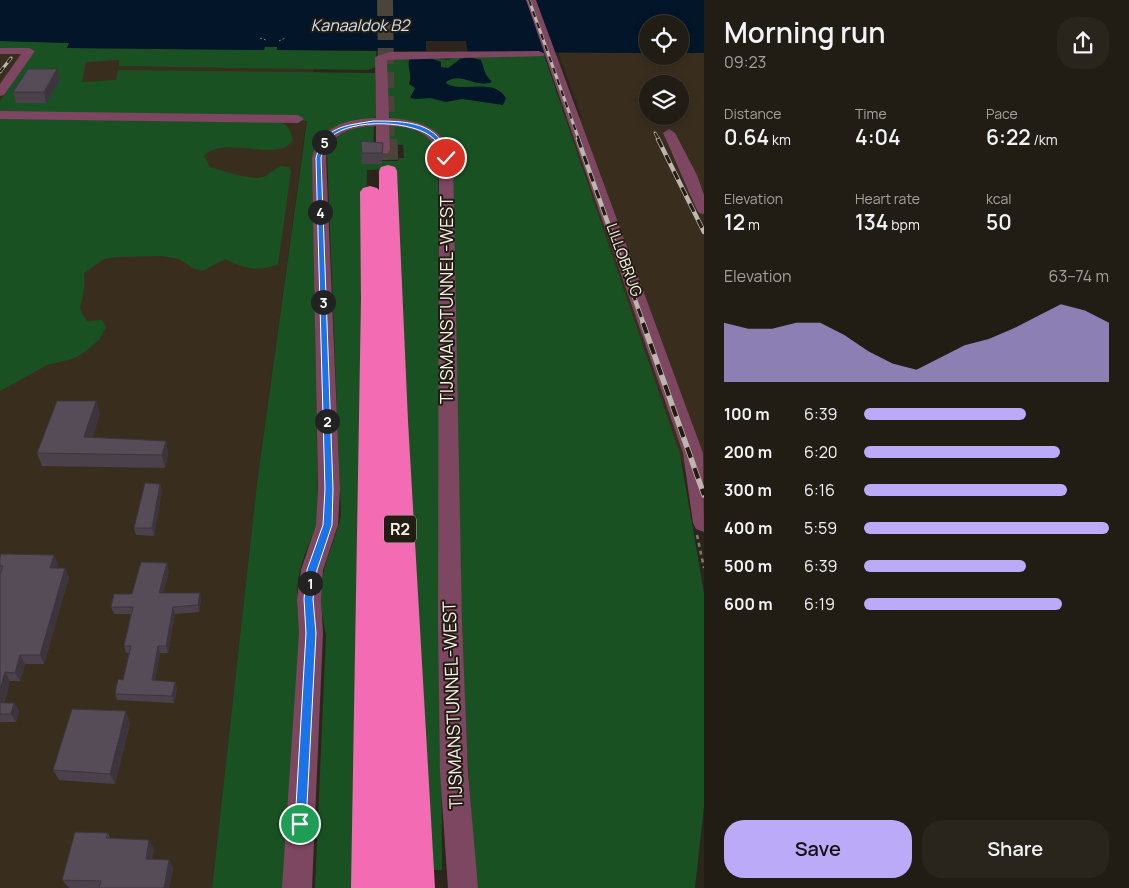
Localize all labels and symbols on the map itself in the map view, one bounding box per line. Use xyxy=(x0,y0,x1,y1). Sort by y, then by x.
water label: Kanaaldok B2 xyxy=(311,14,411,36)
pin: 5 xyxy=(312,130,336,154)
pin xyxy=(425,137,467,179)
street label: TIJSMANSTUNNEL-WEST xyxy=(434,196,458,404)
pin: 4 xyxy=(308,200,332,224)
street label: LILLOBRUG xyxy=(601,220,648,300)
pin: 3 xyxy=(310,290,336,314)
pin: 2 xyxy=(314,408,340,434)
road number: R2 xyxy=(384,516,416,542)
pin: 1 xyxy=(298,570,322,596)
street label: TIJSMANSTUNNEL-WEST xyxy=(436,601,468,809)
pin xyxy=(279,803,321,845)

